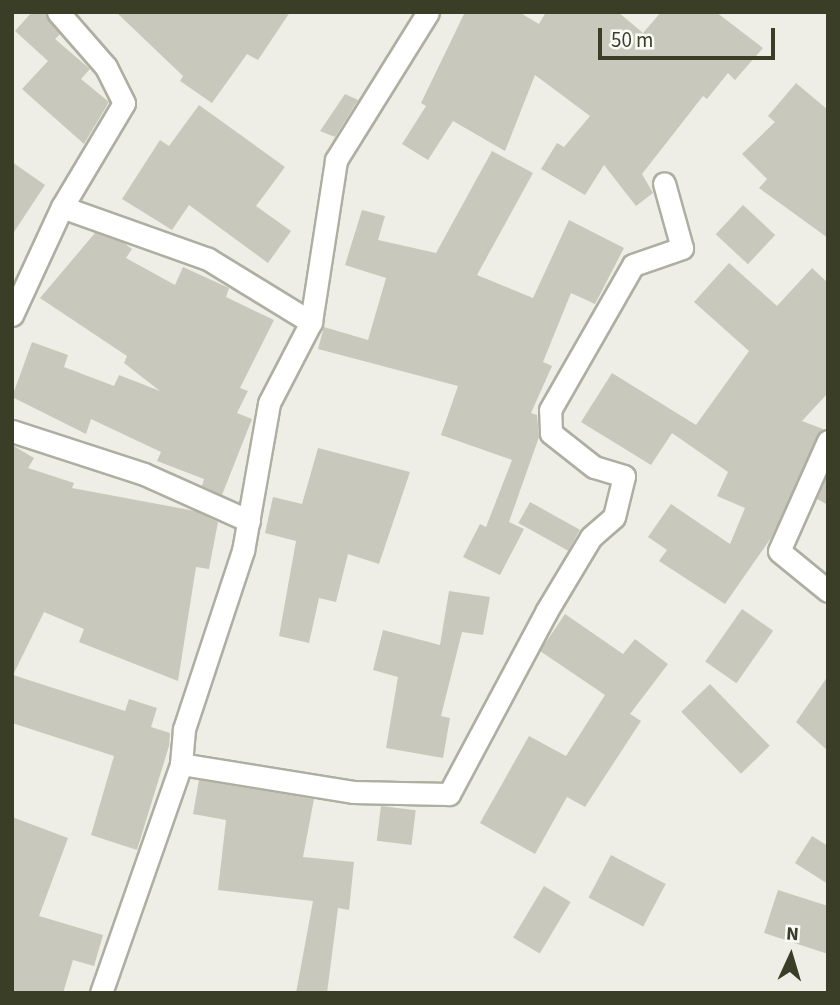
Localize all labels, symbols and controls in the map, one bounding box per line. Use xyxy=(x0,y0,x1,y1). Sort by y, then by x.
scale bar xyxy=(602,14,779,58)
text: 50 m xyxy=(611,25,653,55)
north arrow xyxy=(756,921,826,991)
text: N xyxy=(785,921,800,948)

